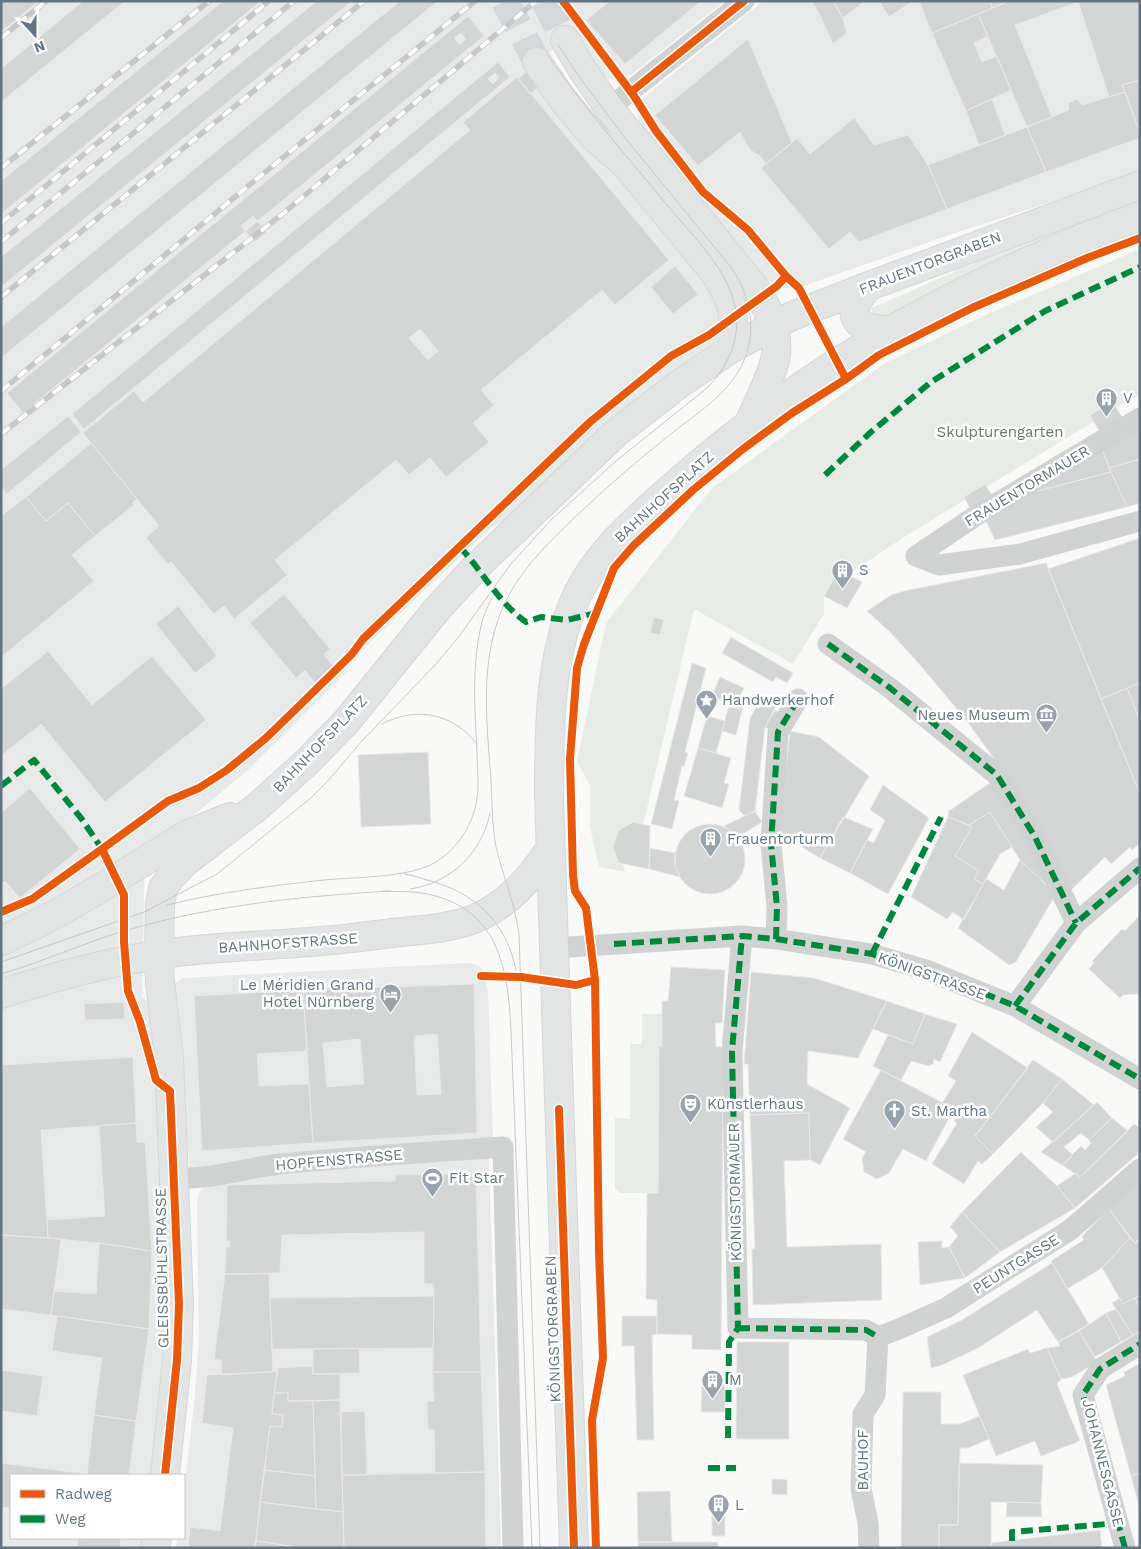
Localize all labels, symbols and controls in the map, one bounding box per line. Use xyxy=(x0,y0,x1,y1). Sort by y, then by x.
north arrow xyxy=(10,10,60,60)
text: N xyxy=(32,38,47,56)
street label: FRAUENTORGRABEN xyxy=(856,228,1004,298)
building icon: V xyxy=(1095,386,1119,417)
place label: V xyxy=(1123,389,1133,407)
park label: Skulpturengarten xyxy=(937,423,1063,441)
street label: FRAUENTORMAUER xyxy=(961,442,1093,530)
street label: BAHNHOFSPLATZ xyxy=(611,448,717,546)
building icon: S xyxy=(831,558,855,589)
place label: S xyxy=(859,561,869,579)
place icon: Handwerkerhof xyxy=(694,688,718,719)
place label: Handwerkerhof xyxy=(722,691,834,709)
street label: BAHNHOFSPLATZ xyxy=(269,692,371,796)
museum icon: Neues Museum xyxy=(1034,703,1058,734)
place label: Neues Museum xyxy=(917,706,1030,724)
building icon: Frauentorturm xyxy=(699,827,723,858)
place label: Frauentorturm xyxy=(727,830,834,848)
street label: BAHNHOFSTRASSE xyxy=(218,929,358,957)
street label: KÖNIGSTRASSE xyxy=(875,948,989,1004)
place label: Le Méridien Grand Hotel Nürnberg xyxy=(240,976,374,1011)
hotel icon: Le Méridien Grand Hotel Nürnberg xyxy=(378,982,402,1013)
theatre icon: Künstlerhaus xyxy=(679,1092,703,1123)
place label: Künstlerhaus xyxy=(707,1095,804,1113)
church icon: St. Martha xyxy=(883,1099,907,1130)
place label: St. Martha xyxy=(911,1102,987,1120)
street label: KÖNIGSTORMAUER xyxy=(725,1123,745,1261)
street label: HOPFENSTRASSE xyxy=(275,1145,403,1175)
sports icon: Fit Star xyxy=(421,1166,445,1197)
place label: Fit Star xyxy=(449,1169,504,1187)
street label: GLEISSBÜHLSTRASSE xyxy=(152,1188,172,1348)
street label: PEUNTGASSE xyxy=(969,1230,1063,1298)
street label: KÖNIGSTORGRABEN xyxy=(541,1255,565,1403)
building icon: M xyxy=(701,1368,725,1399)
place label: M xyxy=(729,1371,742,1389)
street label: JOHANNESGASSE xyxy=(1078,1397,1128,1529)
street label: BAUHOF xyxy=(854,1429,872,1491)
legend xyxy=(10,1474,185,1539)
text: Radweg xyxy=(55,1485,112,1503)
building icon: L xyxy=(707,1493,731,1524)
place label: L xyxy=(735,1496,744,1514)
text: Weg xyxy=(55,1510,86,1528)

